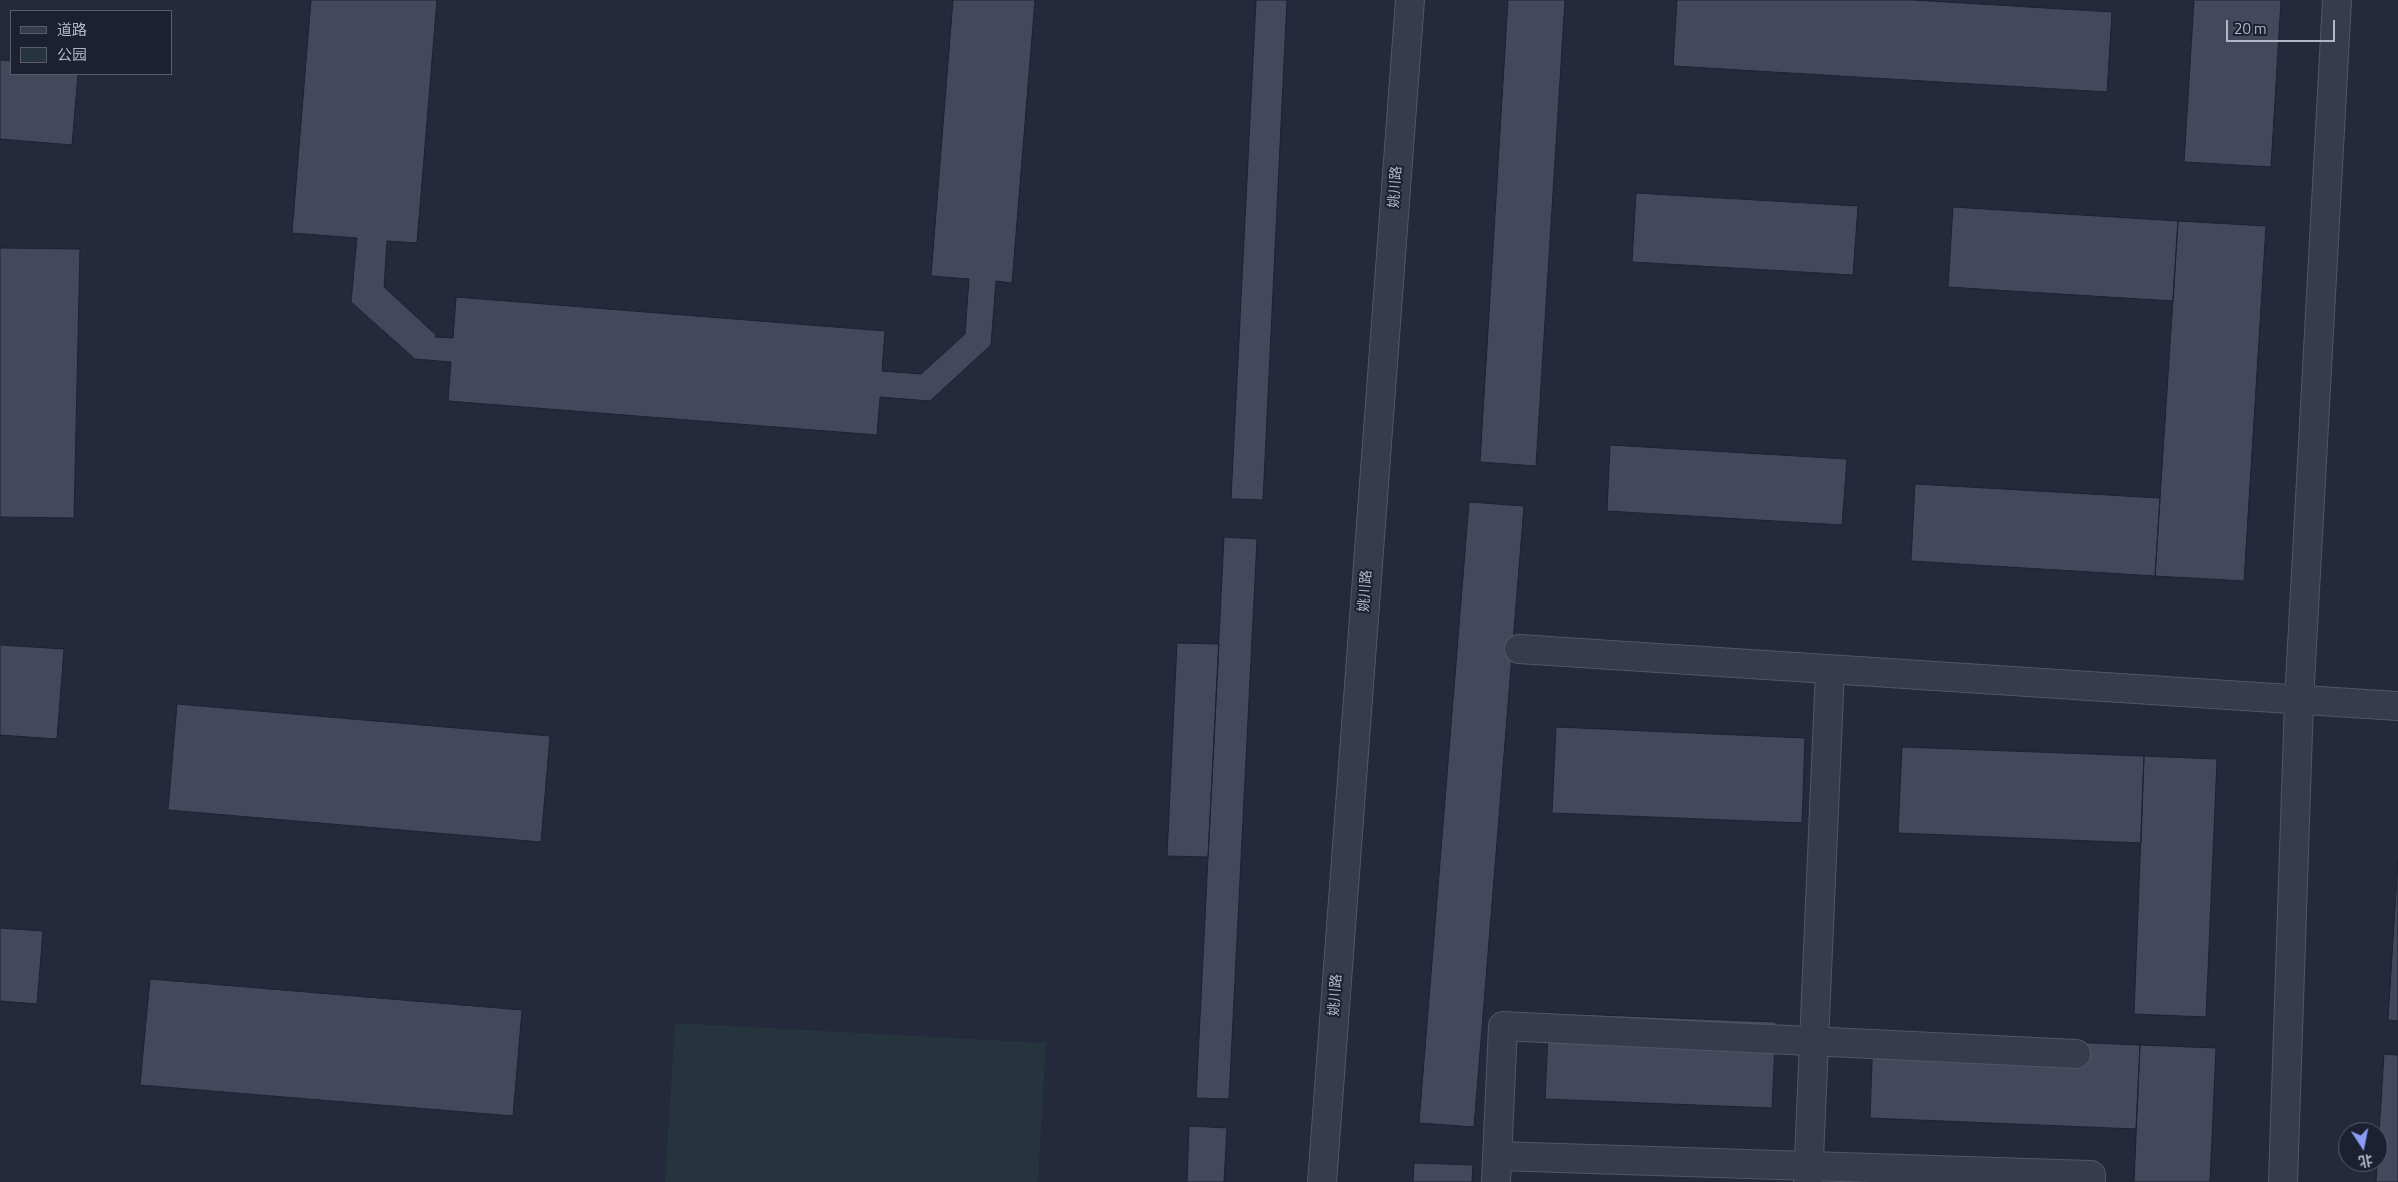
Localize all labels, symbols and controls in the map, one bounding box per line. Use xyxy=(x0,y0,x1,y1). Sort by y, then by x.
legend xyxy=(10,10,172,75)
scale bar xyxy=(2228,10,2337,42)
text: 20 m xyxy=(2234,17,2267,40)
text: 道路 xyxy=(57,18,87,41)
text: 公园 xyxy=(57,43,87,66)
street label: 姚川路 xyxy=(1386,165,1406,209)
street label: 姚川路 xyxy=(1356,569,1376,613)
street label: 姚川路 xyxy=(1326,973,1346,1017)
north arrow xyxy=(2338,1122,2388,1172)
text: 北 xyxy=(2357,1150,2375,1173)

